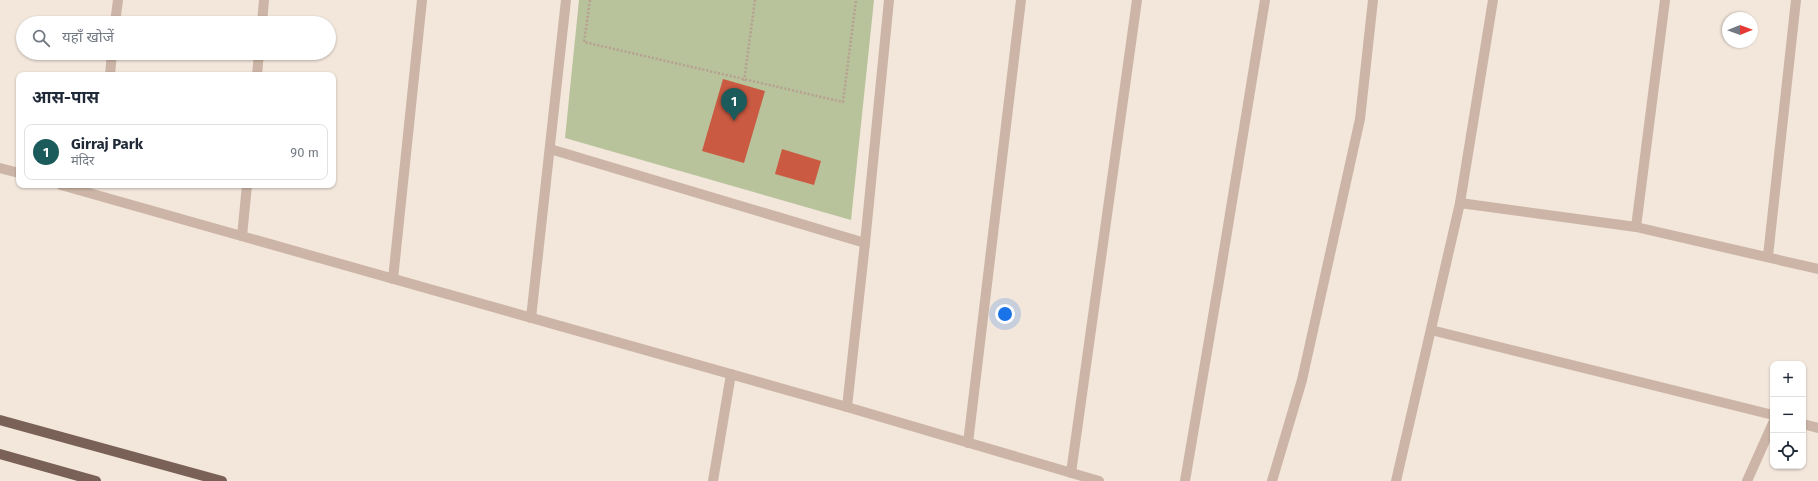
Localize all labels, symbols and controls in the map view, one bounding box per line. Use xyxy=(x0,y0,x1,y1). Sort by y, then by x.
north arrow xyxy=(1722,12,1758,48)
search box xyxy=(16,16,336,60)
icon: search xyxy=(30,27,52,49)
text: यहाँ खोजें xyxy=(62,28,114,46)
text: आस-पास xyxy=(32,87,99,108)
pin: 1 xyxy=(721,88,747,121)
text: Girraj Park xyxy=(71,135,143,153)
text: 1 xyxy=(43,145,49,160)
text: 90 m xyxy=(290,145,319,160)
text: मंदिर xyxy=(71,153,94,168)
your location xyxy=(995,304,1015,324)
map controls xyxy=(1770,361,1806,469)
button: + xyxy=(1770,361,1806,397)
button: − xyxy=(1770,397,1806,433)
button: locate xyxy=(1770,433,1806,469)

